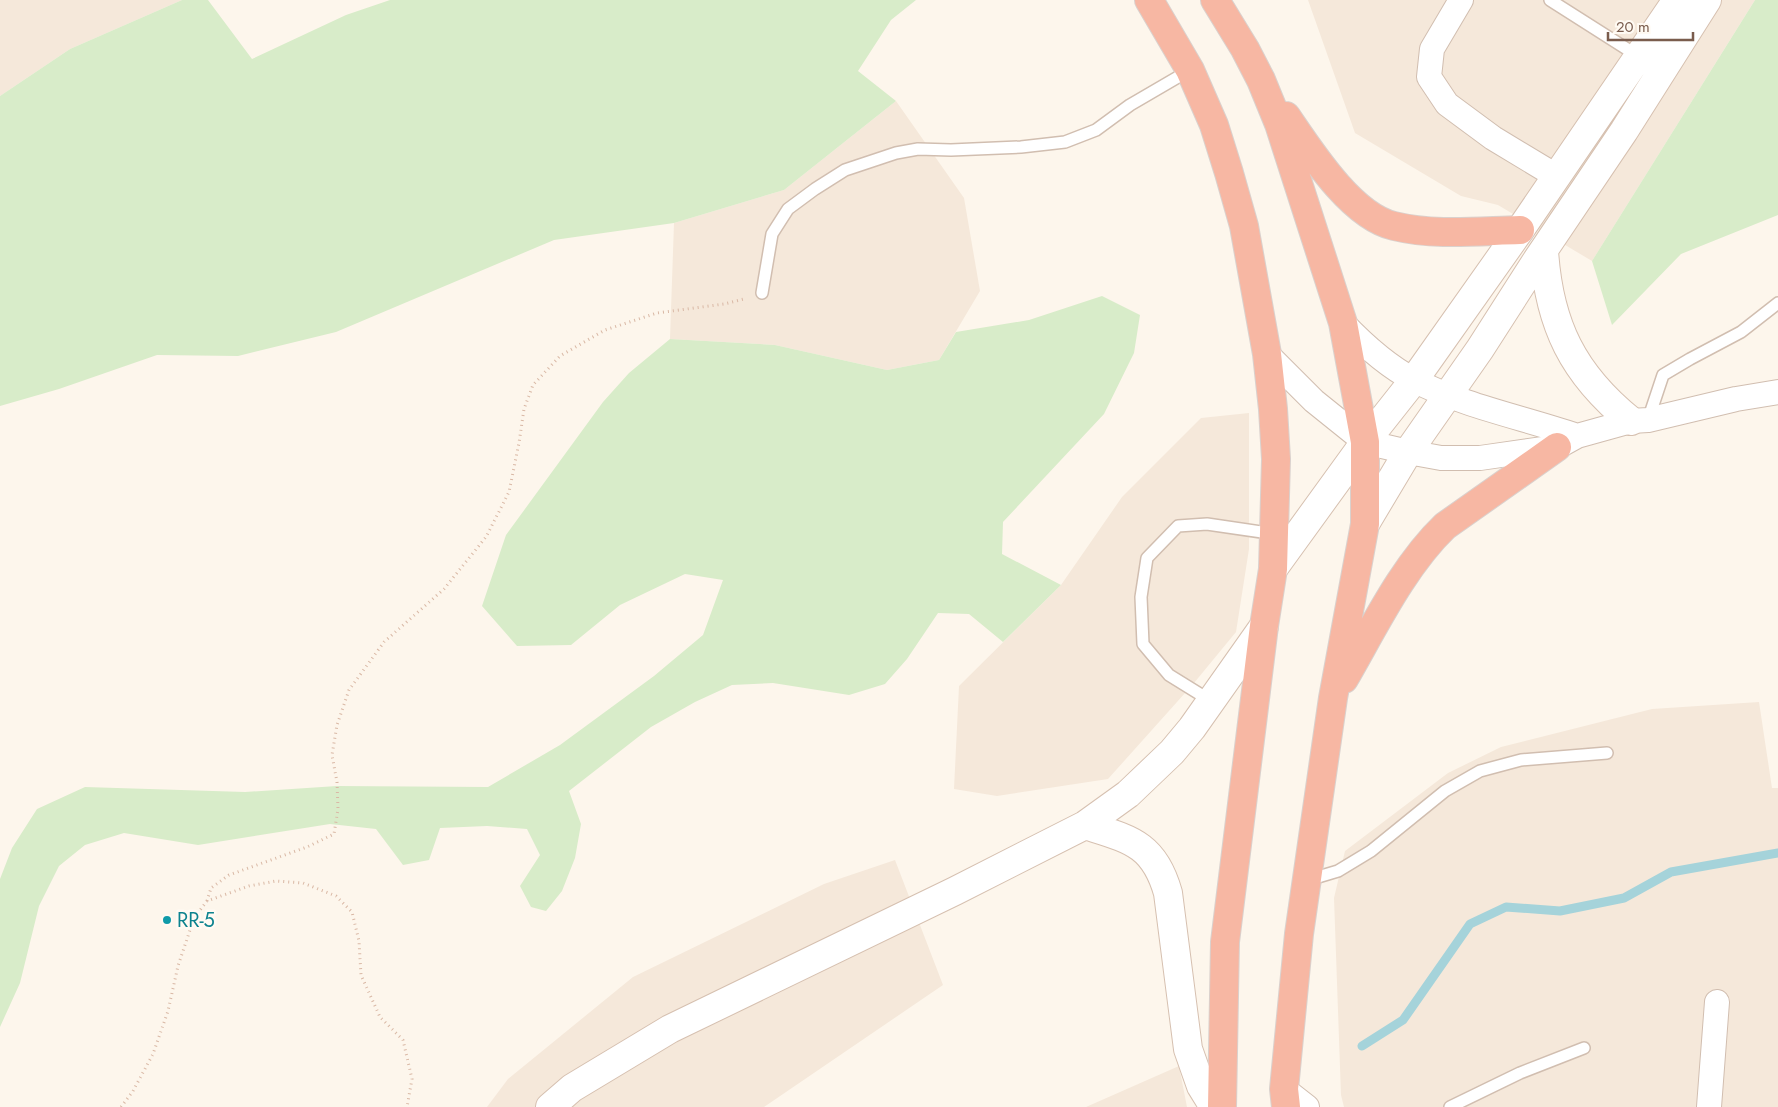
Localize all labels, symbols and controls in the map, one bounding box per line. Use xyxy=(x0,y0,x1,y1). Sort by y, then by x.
scale bar xyxy=(1608,10,1693,42)
text: 20 m xyxy=(1616,16,1650,38)
place label: RR-5 xyxy=(177,906,215,935)
marker: RR-5 xyxy=(161,914,173,926)

